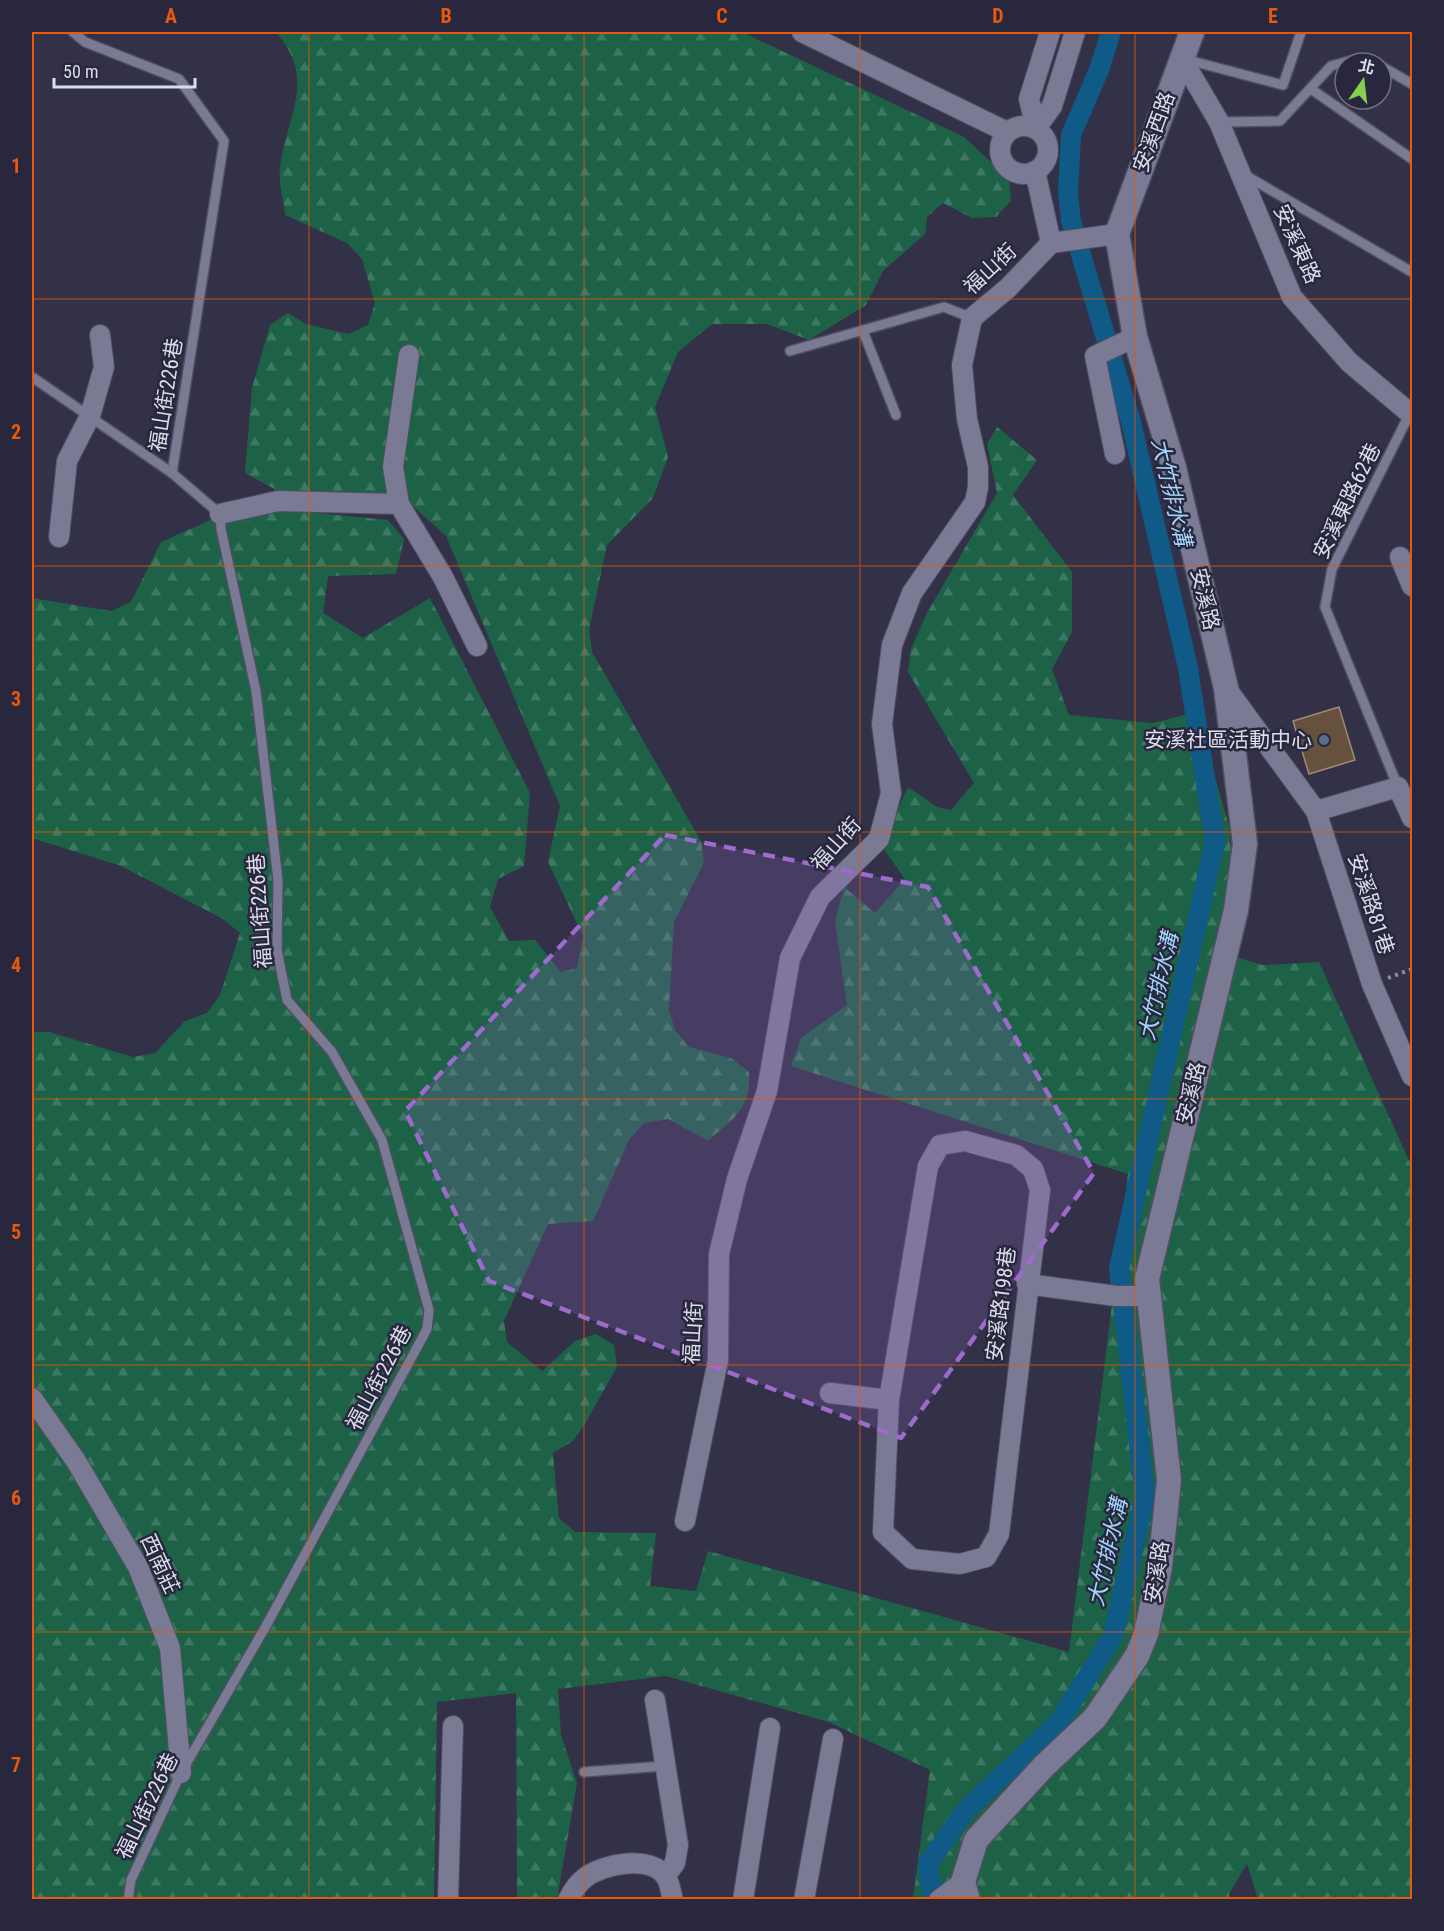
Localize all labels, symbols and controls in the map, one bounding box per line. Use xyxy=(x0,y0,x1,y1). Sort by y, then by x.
text: A xyxy=(165,4,177,28)
text: B xyxy=(440,4,452,28)
text: C xyxy=(716,4,728,28)
text: D xyxy=(992,4,1004,28)
text: E xyxy=(1268,4,1278,28)
scale bar xyxy=(54,51,195,89)
north arrow xyxy=(1333,51,1393,111)
text: 北 xyxy=(1356,56,1377,78)
text: 50 m xyxy=(63,61,98,82)
street label: 安溪西路 xyxy=(1128,88,1180,176)
text: 1 xyxy=(11,154,21,178)
street label: 安溪東路 xyxy=(1269,201,1325,287)
street label: 福山街 xyxy=(959,239,1021,299)
street label: 福山街226巷 xyxy=(145,336,187,454)
text: 2 xyxy=(11,420,21,444)
water label: 大竹排水溝 xyxy=(1147,436,1197,551)
street label: 安溪東路62巷 xyxy=(1309,439,1385,563)
street label: 安溪路 xyxy=(1186,566,1224,632)
text: 3 xyxy=(11,687,21,711)
place label: 安溪社區活動中心 xyxy=(1144,728,1312,752)
marker: 安溪社區活動中心 xyxy=(1317,733,1331,747)
street label: 福山街 xyxy=(806,813,866,875)
street label: 安溪路81巷 xyxy=(1343,850,1399,958)
street label: 福山街226巷 xyxy=(244,853,276,969)
water label: 大竹排水溝 xyxy=(1134,927,1184,1043)
text: 4 xyxy=(11,953,21,977)
street label: 安溪路 xyxy=(1172,1060,1210,1126)
text: 5 xyxy=(11,1220,21,1244)
street label: 安溪路198巷 xyxy=(982,1245,1020,1363)
street label: 福山街 xyxy=(679,1301,707,1365)
street label: 福山街226巷 xyxy=(341,1322,417,1434)
text: 6 xyxy=(11,1486,21,1510)
water label: 大竹排水溝 xyxy=(1083,1493,1133,1609)
street label: 西南莊 xyxy=(136,1530,184,1598)
street label: 安溪路 xyxy=(1140,1539,1174,1605)
street label: 福山街226巷 xyxy=(111,1749,183,1863)
text: 7 xyxy=(11,1753,21,1777)

